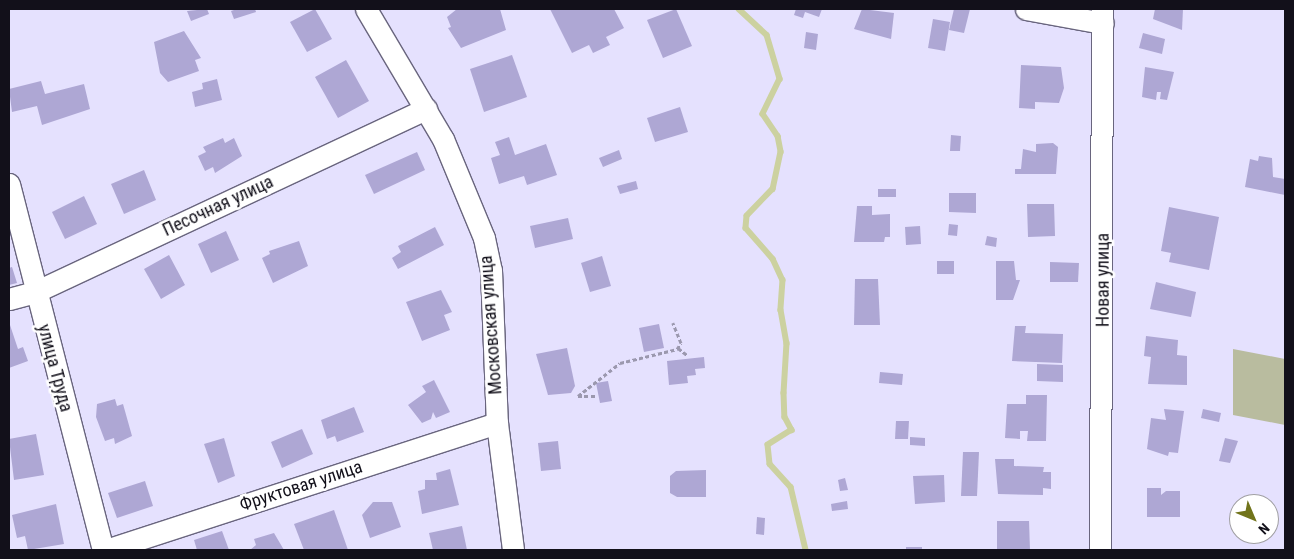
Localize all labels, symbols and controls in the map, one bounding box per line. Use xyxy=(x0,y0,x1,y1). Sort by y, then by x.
street label: Песочная улица xyxy=(159,171,277,241)
street label: Новая улица xyxy=(1092,233,1114,327)
street label: Московская улица xyxy=(475,255,507,395)
street label: улица Труда xyxy=(33,322,77,414)
street label: Фруктовая улица xyxy=(237,456,365,516)
north arrow xyxy=(1229,494,1279,544)
text: N xyxy=(1255,520,1273,538)

